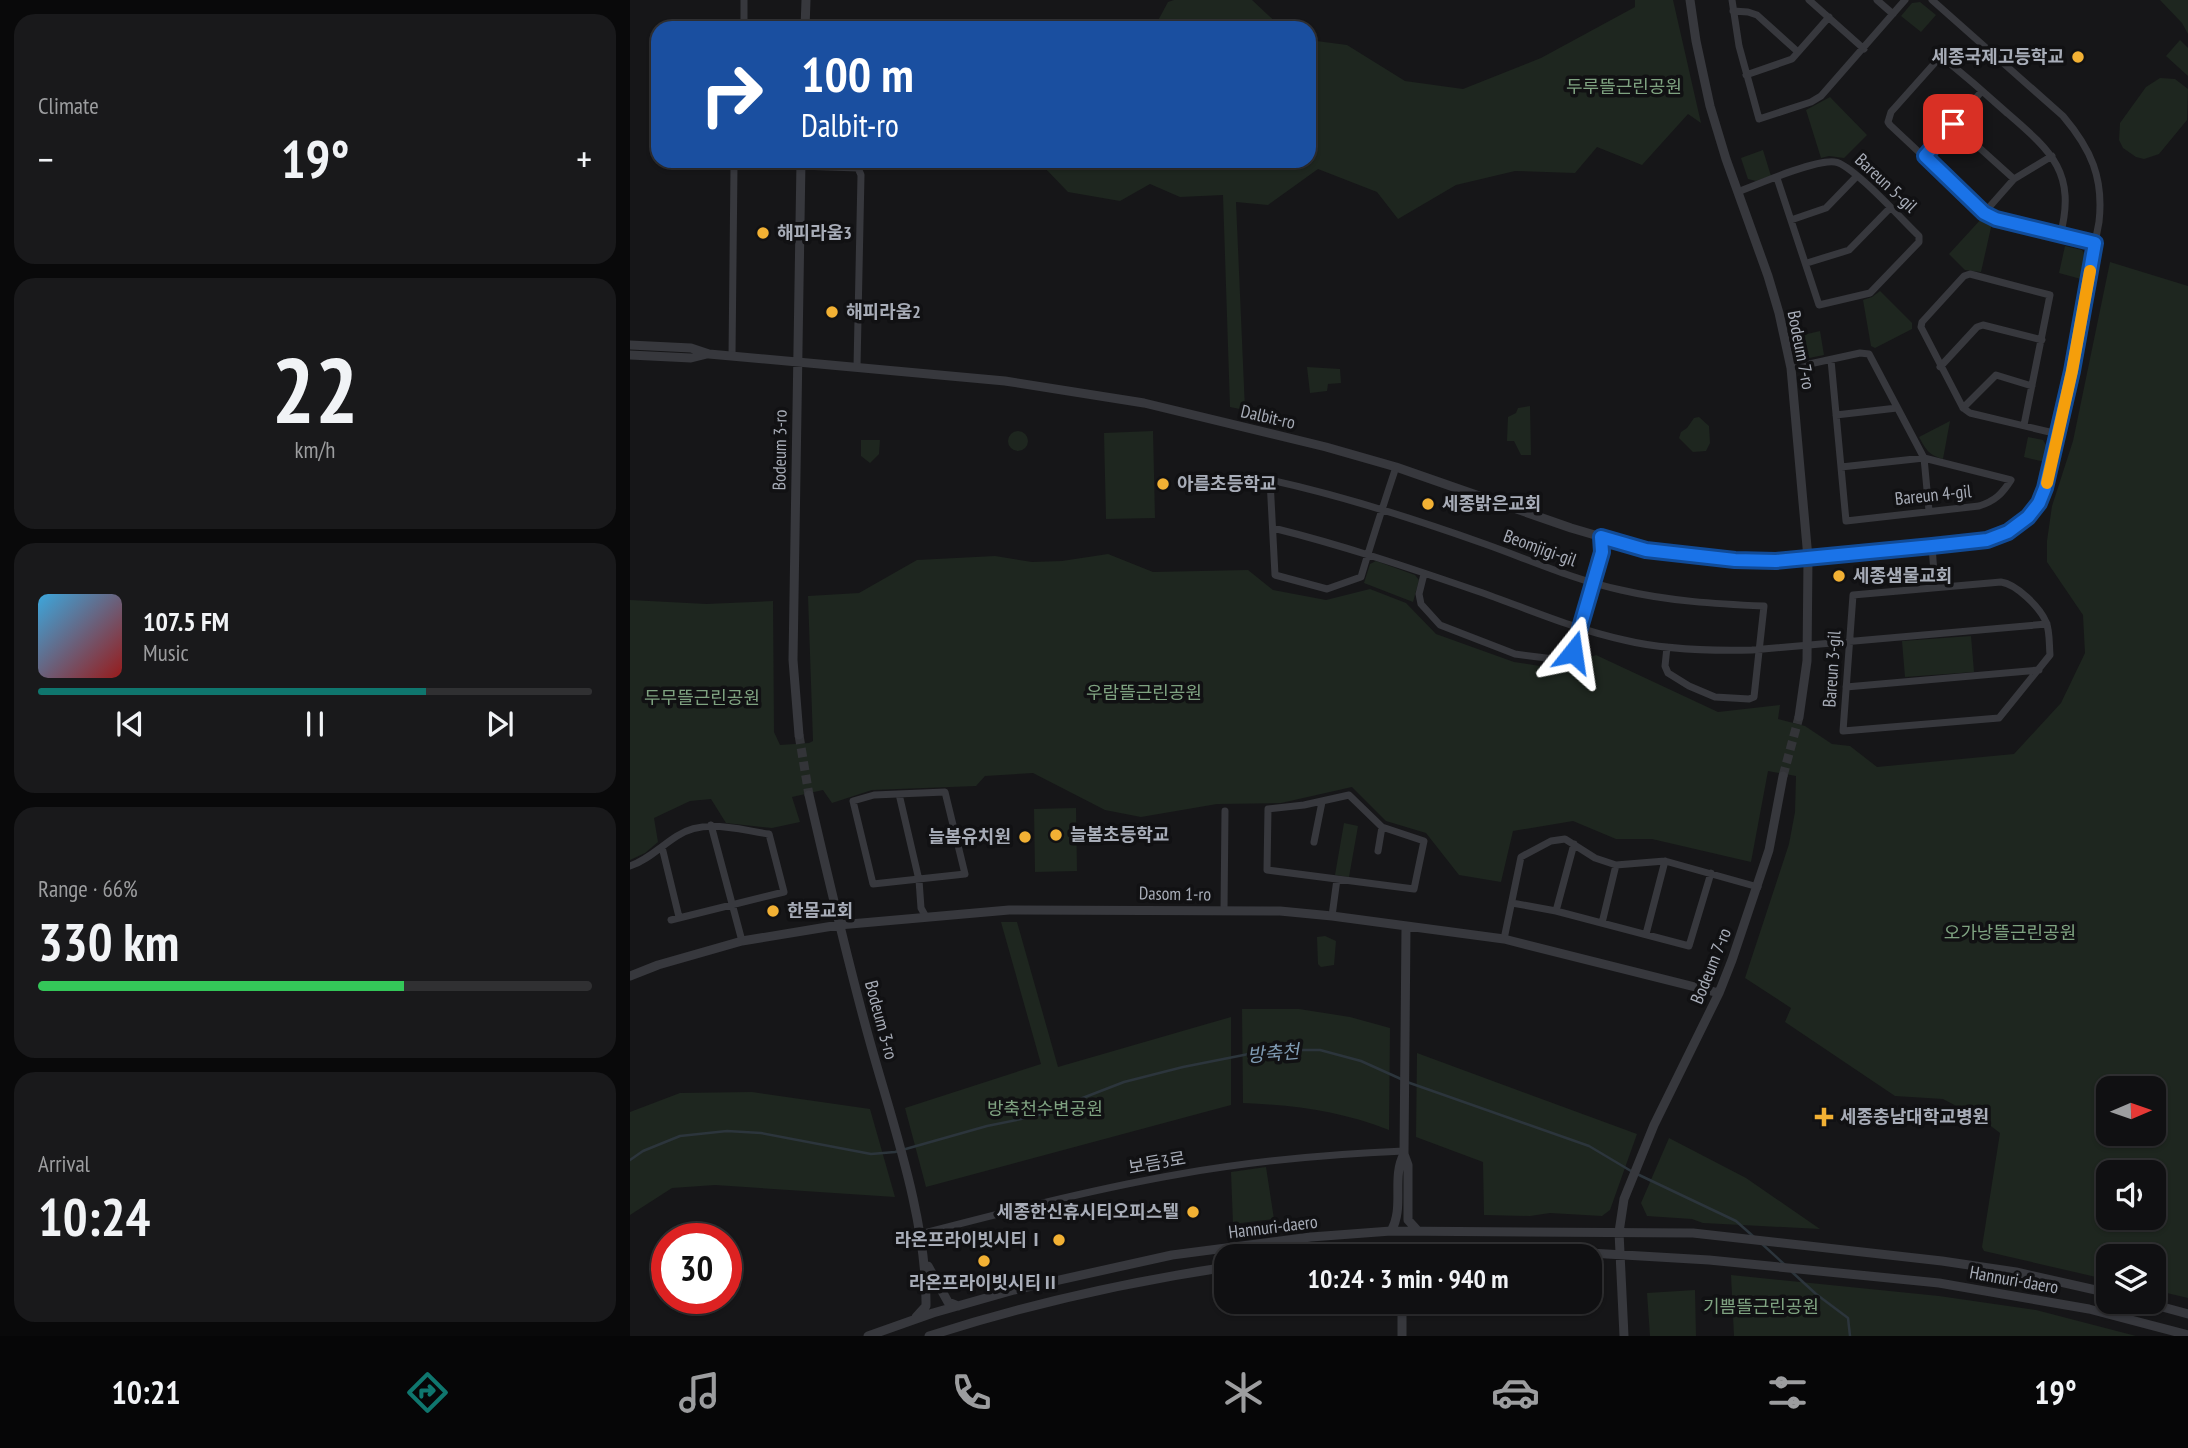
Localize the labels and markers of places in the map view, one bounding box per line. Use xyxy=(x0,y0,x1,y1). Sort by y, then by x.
place label: 세종국제고등학교 xyxy=(1932,45,2064,68)
marker: 세종국제고등학교 xyxy=(2070,49,2086,65)
pin xyxy=(1923,94,1983,154)
place label: 해피라움3 xyxy=(777,221,852,244)
marker: 해피라움3 xyxy=(755,225,771,241)
place label: 해피라움2 xyxy=(846,300,921,323)
marker: 해피라움2 xyxy=(824,304,840,320)
place label: 아름초등학교 xyxy=(1177,472,1276,495)
marker: 아름초등학교 xyxy=(1155,476,1171,492)
place label: 세종밝은교회 xyxy=(1442,492,1541,515)
marker: 세종밝은교회 xyxy=(1420,496,1436,512)
place label: 세종샘물교회 xyxy=(1853,564,1952,587)
marker: 세종샘물교회 xyxy=(1831,568,1847,584)
place label: 늘봄초등학교 xyxy=(1070,823,1169,846)
place label: 늘봄유치원 xyxy=(928,825,1011,848)
marker: 늘봄초등학교 xyxy=(1048,827,1064,843)
marker: 늘봄유치원 xyxy=(1017,829,1033,845)
place label: 한몸교회 xyxy=(787,899,853,922)
marker: 한몸교회 xyxy=(765,903,781,919)
place label: 세종충남대학교병원 xyxy=(1840,1105,1989,1128)
marker: 세종충남대학교병원 xyxy=(1814,1107,1834,1127)
place label: 세종한신휴시티오피스텔 xyxy=(997,1200,1179,1223)
marker: 세종한신휴시티오피스텔 xyxy=(1185,1204,1201,1220)
place label: 라온프라이빗시티Ⅰ xyxy=(895,1228,1045,1251)
marker: 라온프라이빗시티Ⅰ xyxy=(1051,1232,1067,1248)
marker: 라온프라이빗시티Ⅱ xyxy=(976,1253,992,1269)
place label: 라온프라이빗시티Ⅱ xyxy=(909,1271,1059,1294)

